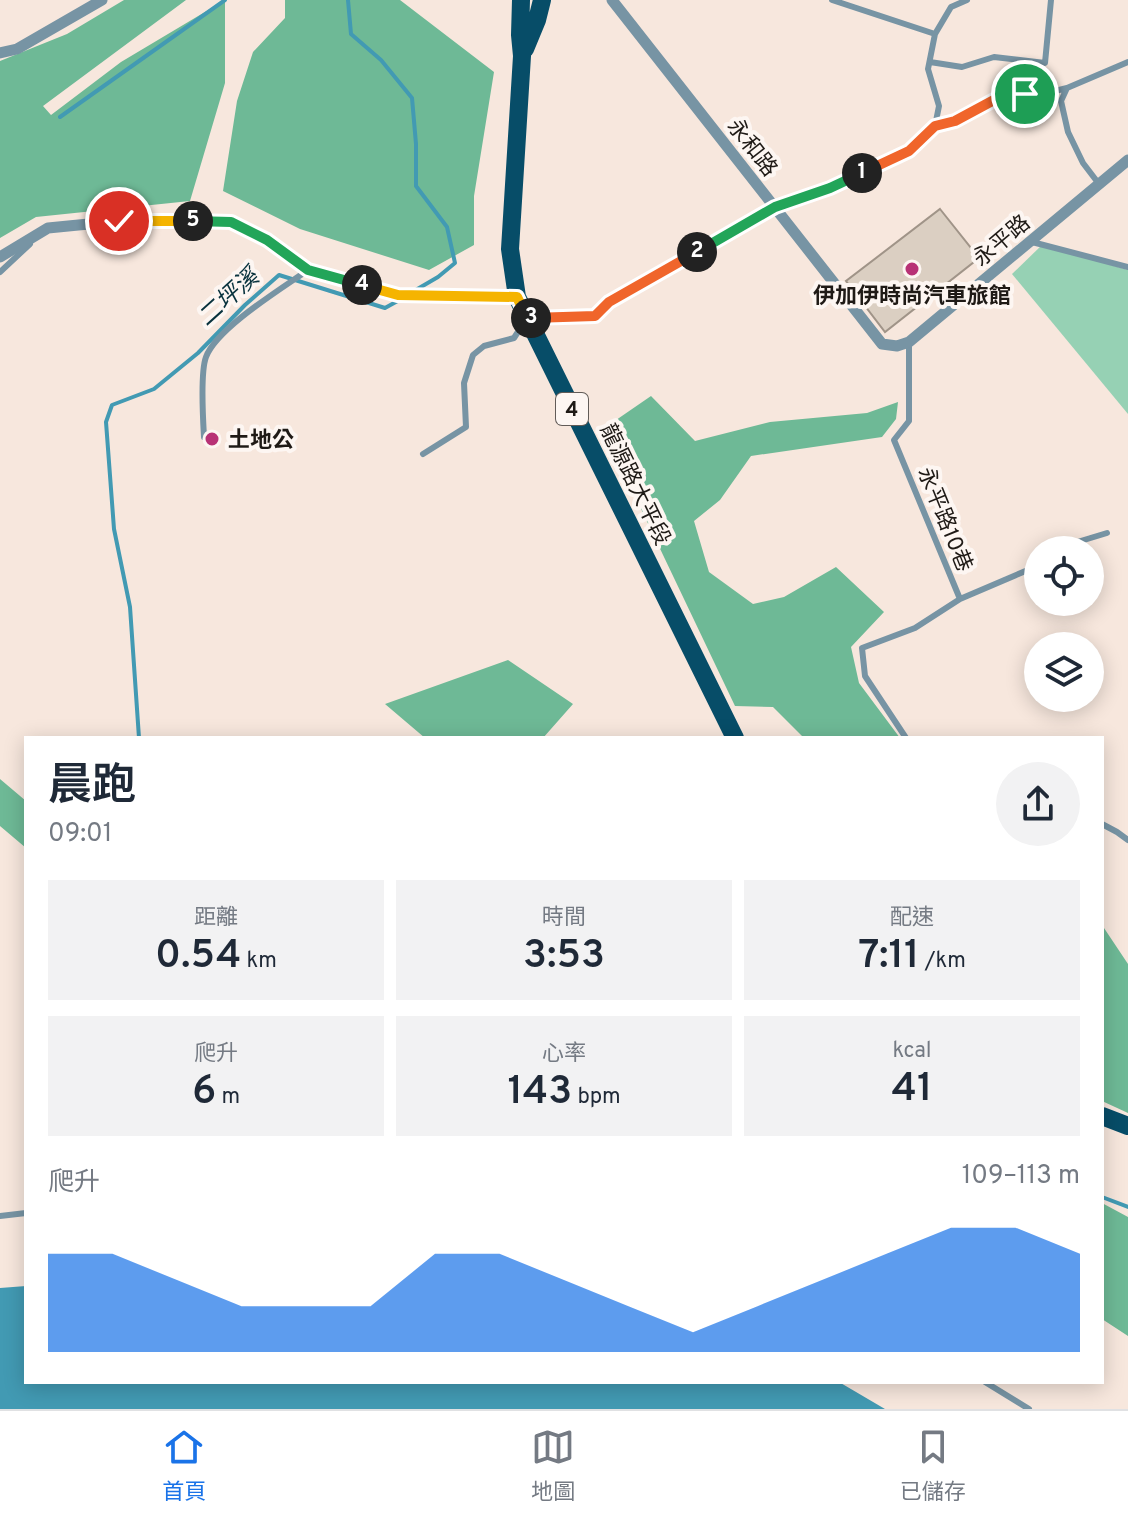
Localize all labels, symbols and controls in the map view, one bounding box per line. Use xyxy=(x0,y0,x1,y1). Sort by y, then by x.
pin xyxy=(991,60,1059,128)
icon: arrive xyxy=(1003,72,1047,116)
street label: 永和路 xyxy=(720,114,782,183)
pin: 1 xyxy=(842,153,882,193)
text: 1 xyxy=(858,159,866,186)
pin xyxy=(85,187,153,255)
icon: check xyxy=(97,199,141,243)
pin: 5 xyxy=(173,201,213,241)
text: 5 xyxy=(186,207,200,234)
street label: 永平路 xyxy=(969,210,1037,273)
pin: 2 xyxy=(677,232,717,272)
text: 2 xyxy=(690,238,704,265)
marker: 伊加伊時尚汽車旅館 xyxy=(903,260,921,278)
water label: 二坪溪 xyxy=(193,261,268,334)
pin: 4 xyxy=(342,265,382,305)
text: 4 xyxy=(355,271,369,298)
place label: 伊加伊時尚汽車旅館 xyxy=(813,284,1011,311)
pin: 3 xyxy=(511,298,551,338)
text: 3 xyxy=(524,304,538,331)
road number: 4 xyxy=(556,393,588,425)
street label: 龍源路大平段 xyxy=(593,420,675,550)
place label: 土地公 xyxy=(228,428,294,455)
marker: 土地公 xyxy=(203,430,221,448)
street label: 永平路10巷 xyxy=(910,464,977,576)
map controls xyxy=(1024,536,1104,712)
button: locate xyxy=(1024,536,1104,616)
button: layers xyxy=(1024,632,1104,712)
text: 晨跑 xyxy=(48,760,136,816)
button: share xyxy=(996,762,1080,846)
text: 09:01 xyxy=(48,818,112,851)
text: 距離 xyxy=(194,905,238,932)
text: 時間 xyxy=(542,905,586,932)
text: 配速 xyxy=(890,905,934,932)
text: 0.54 xyxy=(155,932,241,982)
text: 3:53 xyxy=(523,932,605,982)
text: 7:11 xyxy=(858,932,920,982)
text: km xyxy=(241,948,277,975)
text: /km xyxy=(920,948,966,975)
text: kcal xyxy=(892,1038,932,1065)
text: 爬升 xyxy=(194,1041,238,1068)
text: 心率 xyxy=(542,1041,586,1068)
text: 41 xyxy=(891,1065,933,1115)
text: 6 xyxy=(192,1068,216,1118)
text: 143 xyxy=(507,1068,572,1118)
text: m xyxy=(216,1084,240,1111)
text: bpm xyxy=(572,1084,621,1111)
text: 109–113 m xyxy=(962,1160,1080,1193)
text: 爬升 xyxy=(48,1167,100,1200)
tab: 首頁 xyxy=(162,1425,206,1507)
tab: 地圖 xyxy=(531,1425,575,1507)
tab: 已儲存 xyxy=(900,1425,966,1507)

